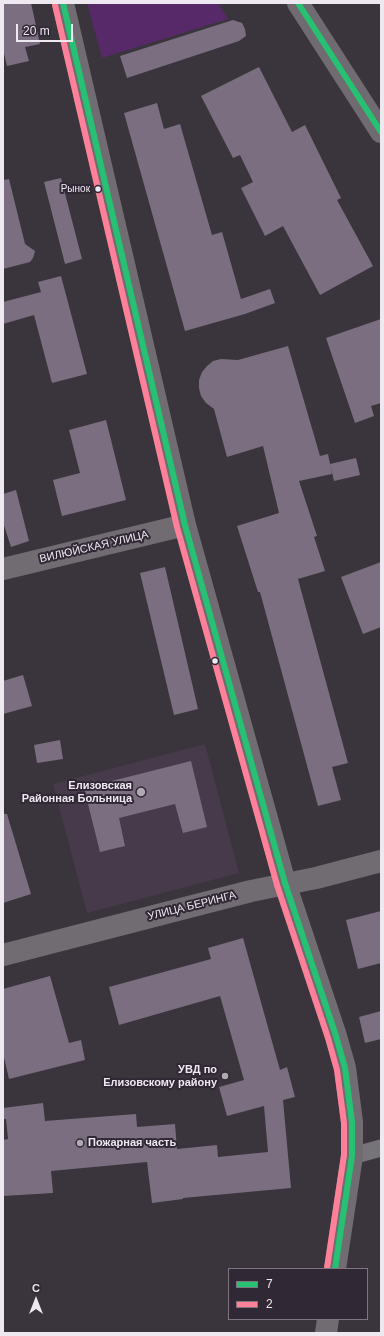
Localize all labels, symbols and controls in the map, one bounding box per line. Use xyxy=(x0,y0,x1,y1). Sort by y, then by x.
scale bar xyxy=(18,16,75,42)
text: 20 m xyxy=(23,24,50,38)
place label: Рынок xyxy=(61,183,90,195)
marker: Рынок xyxy=(93,184,103,194)
street label: ВИЛЮЙСКАЯ УЛИЦА xyxy=(38,528,150,566)
unlabelled marker xyxy=(210,656,220,666)
place label: Елизовская Районная Больница xyxy=(22,779,132,805)
marker: Елизовская Районная Больница xyxy=(135,786,147,798)
street label: УЛИЦА БЕРИНГА xyxy=(146,889,238,923)
place label: УВД по Елизовскому району xyxy=(103,1063,217,1089)
marker: УВД по Елизовскому району xyxy=(220,1071,230,1081)
place label: Пожарная часть xyxy=(88,1136,176,1150)
marker: Пожарная часть xyxy=(75,1138,85,1148)
legend xyxy=(228,1268,368,1320)
text: 7 xyxy=(266,1277,273,1291)
north arrow xyxy=(16,1280,56,1320)
text: С xyxy=(32,1282,40,1294)
text: 2 xyxy=(266,1297,273,1311)

